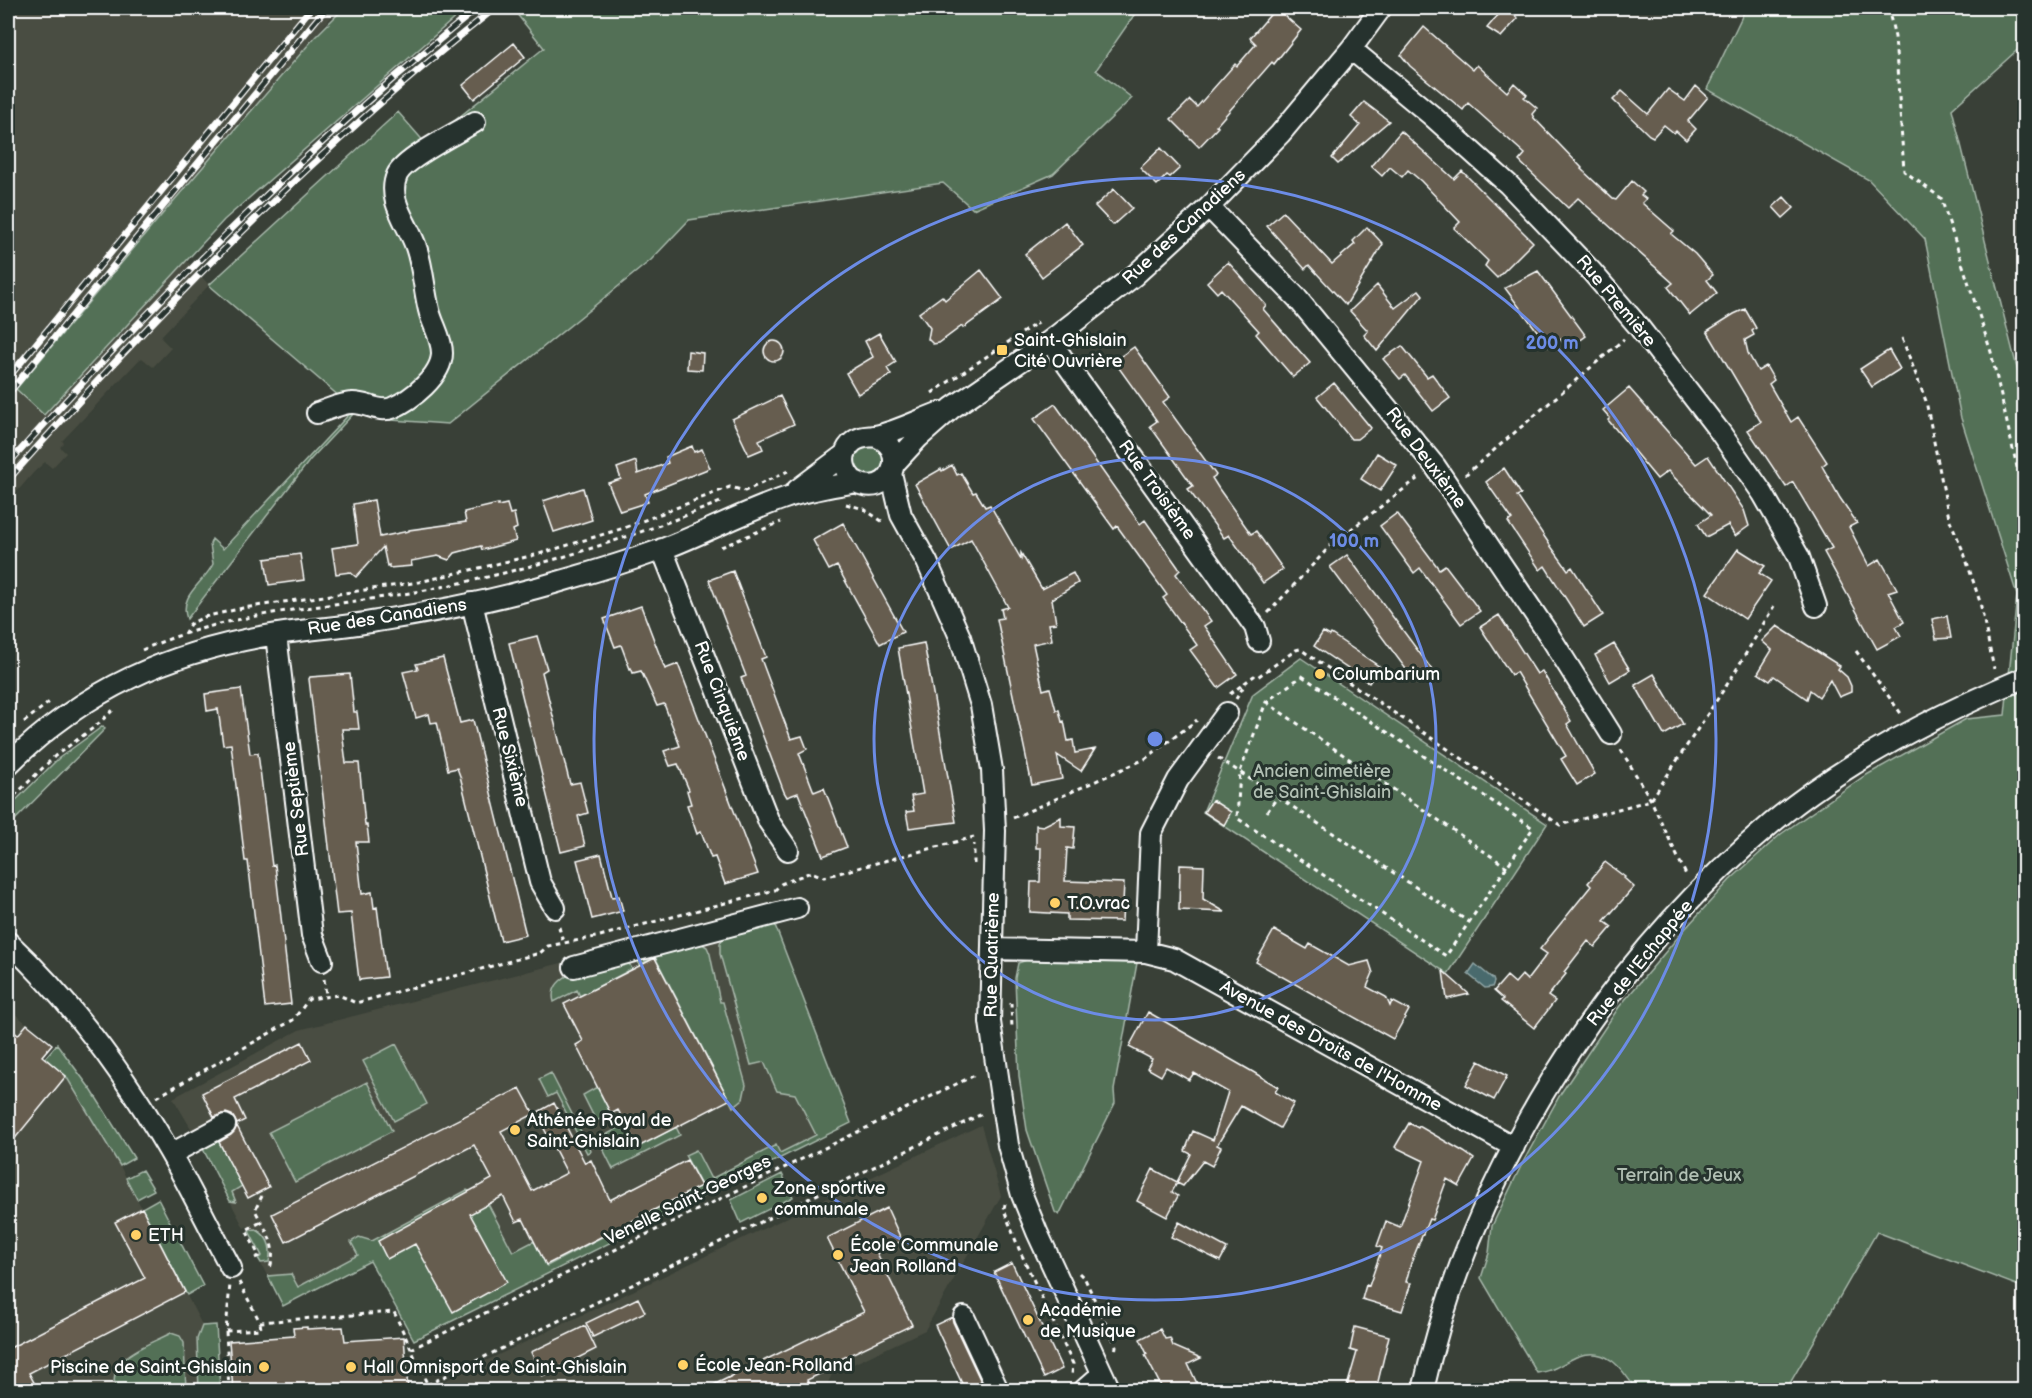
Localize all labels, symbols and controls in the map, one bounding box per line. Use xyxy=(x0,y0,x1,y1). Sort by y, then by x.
street label: Rue des Canadiens xyxy=(1118,164,1250,289)
street label: Rue Première xyxy=(1572,251,1661,351)
place label: Saint-Ghislain Cité Ouvrière xyxy=(1014,330,1127,372)
text: 200 m xyxy=(1525,333,1579,354)
marker: Saint-Ghislain Cité Ouvrière xyxy=(995,343,1009,357)
street label: Rue Deuxième xyxy=(1381,403,1471,513)
street label: Rue Troisième xyxy=(1114,436,1200,544)
text: 100 m xyxy=(1329,531,1379,552)
street label: Rue des Canadiens xyxy=(306,594,468,640)
street label: Rue Cinquième xyxy=(689,638,755,764)
place label: Columbarium xyxy=(1332,664,1440,685)
marker: Columbarium xyxy=(1313,667,1327,681)
street label: Rue Sixième xyxy=(487,705,533,809)
centre of rings xyxy=(1145,729,1165,749)
street label: Rue Septième xyxy=(278,740,313,858)
park label: Ancien cimetière de Saint-Ghislain xyxy=(1253,761,1391,803)
street label: Rue Quatrième xyxy=(980,892,1004,1018)
place label: T.O.vrac xyxy=(1067,893,1130,914)
street label: Rue de l'Echappée xyxy=(1583,895,1698,1030)
marker: T.O.vrac xyxy=(1048,896,1062,910)
street label: Avenue des Droits de l'Homme xyxy=(1216,976,1446,1116)
place label: Athénée Royal de Saint-Ghislain xyxy=(527,1110,672,1152)
marker: Athénée Royal de Saint-Ghislain xyxy=(508,1123,522,1137)
street label: Venelle Saint-Georges xyxy=(601,1151,775,1249)
park label: Terrain de Jeux xyxy=(1617,1165,1742,1186)
place label: Zone sportive communale xyxy=(773,1178,886,1220)
marker: Zone sportive communale xyxy=(755,1191,769,1205)
place label: ETH xyxy=(148,1225,184,1246)
marker: ETH xyxy=(129,1228,143,1242)
place label: École Communale Jean Rolland xyxy=(850,1233,999,1277)
marker: École Communale Jean Rolland xyxy=(831,1248,845,1262)
place label: Académie de Musique xyxy=(1040,1300,1136,1342)
marker: Académie de Musique xyxy=(1021,1313,1035,1327)
place label: École Jean-Rolland xyxy=(695,1353,853,1376)
place label: Piscine de Saint-Ghislain xyxy=(50,1357,252,1378)
place label: Hall Omnisport de Saint-Ghislain xyxy=(363,1357,627,1378)
marker: École Jean-Rolland xyxy=(676,1358,690,1372)
marker: Piscine de Saint-Ghislain xyxy=(257,1360,271,1374)
marker: Hall Omnisport de Saint-Ghislain xyxy=(344,1360,358,1374)

